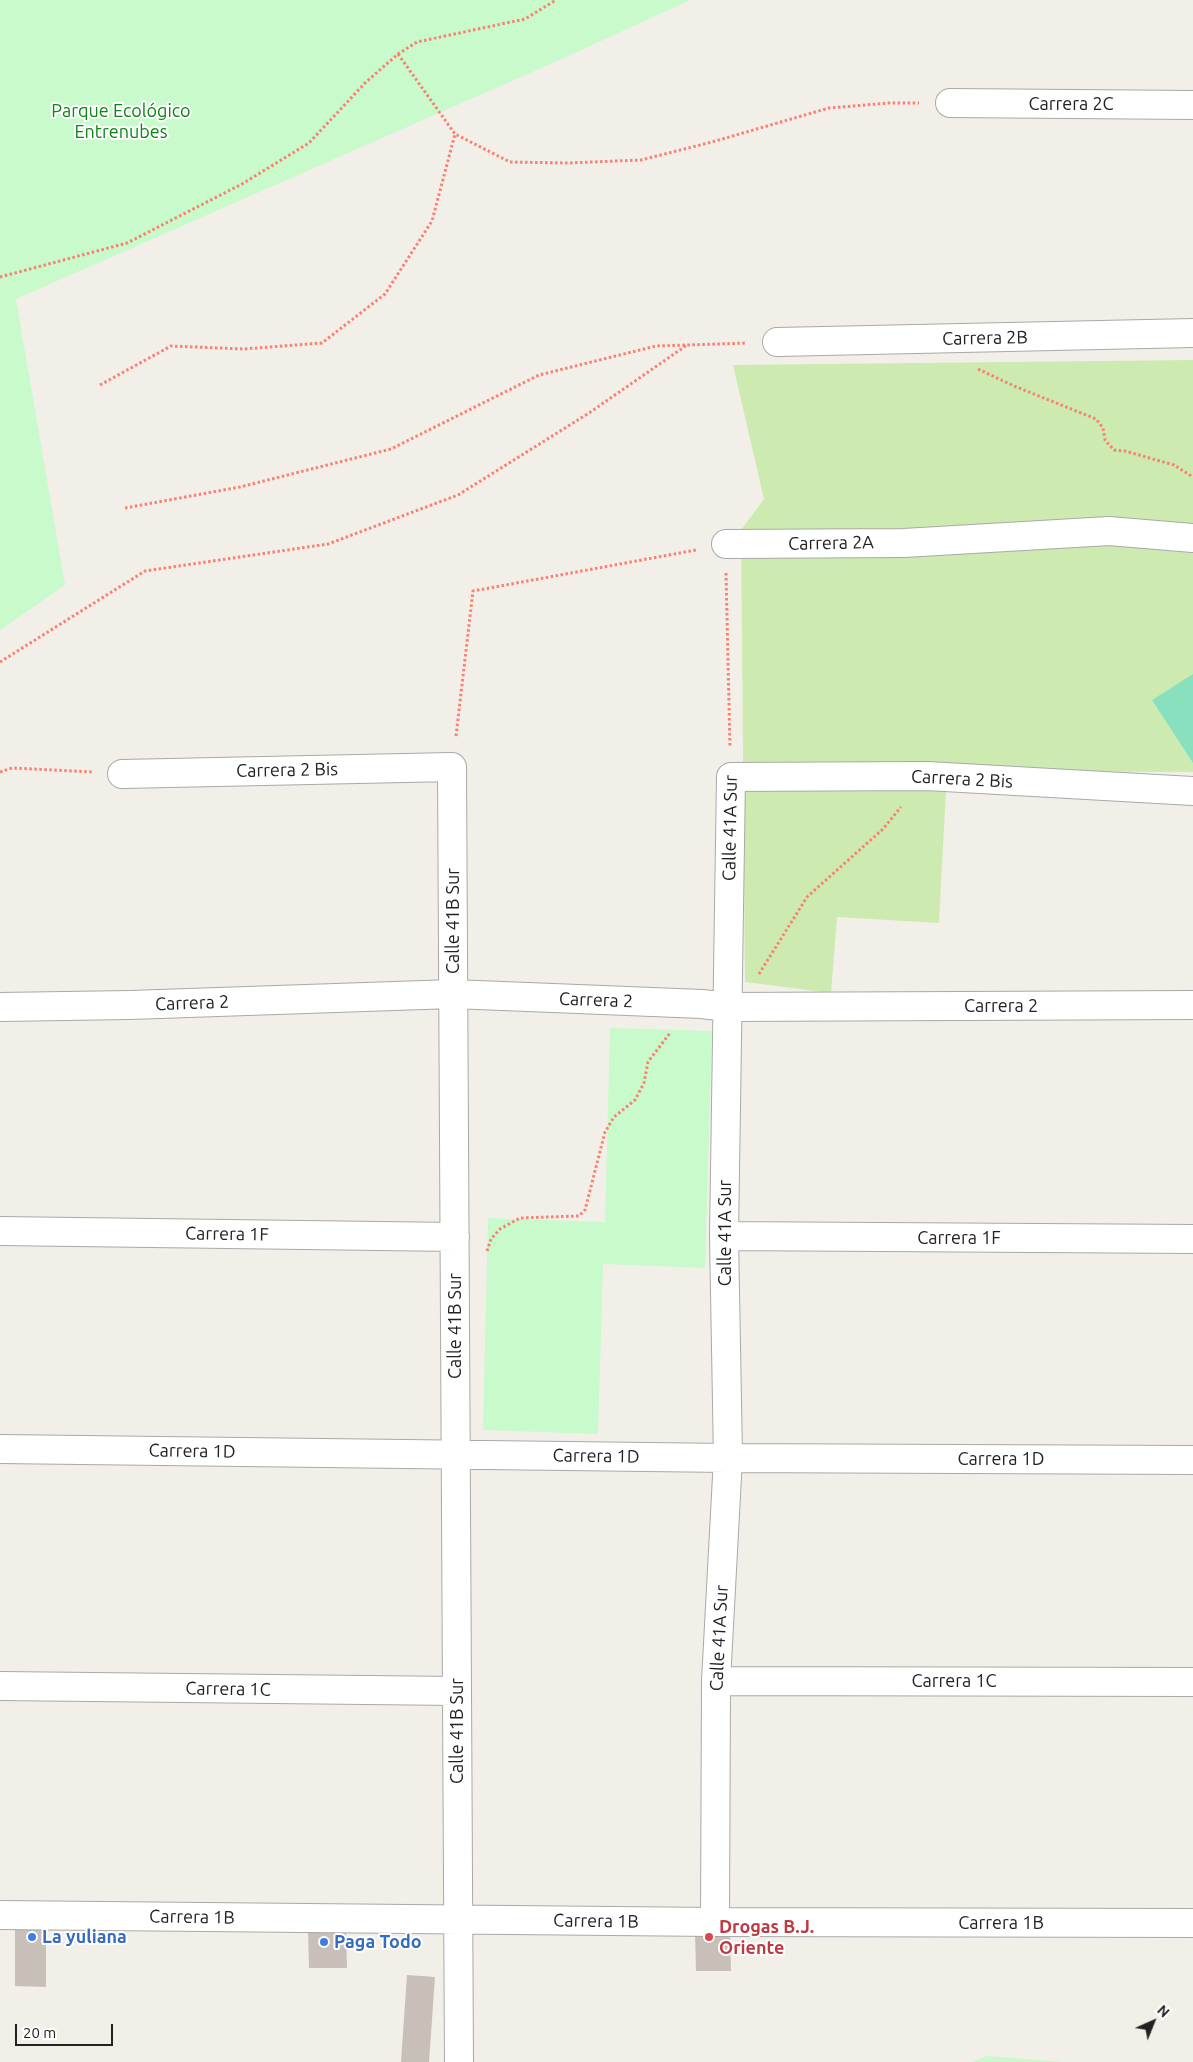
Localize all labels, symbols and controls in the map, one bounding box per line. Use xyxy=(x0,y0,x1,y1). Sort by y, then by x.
street label: Carrera 2C xyxy=(1028,93,1114,115)
park label: Parque Ecológico Entrenubes xyxy=(51,100,191,142)
street label: Carrera 2B xyxy=(942,326,1028,350)
street label: Carrera 2A xyxy=(788,531,874,555)
street label: Carrera 2 Bis xyxy=(236,758,338,782)
street label: Carrera 2 Bis xyxy=(911,766,1013,792)
street label: Calle 41A Sur xyxy=(718,775,742,881)
street label: Calle 41B Sur xyxy=(442,868,464,974)
street label: Carrera 2 xyxy=(559,988,633,1012)
street label: Carrera 2 xyxy=(155,991,229,1015)
street label: Carrera 2 xyxy=(964,995,1038,1017)
street label: Calle 41A Sur xyxy=(714,1180,736,1286)
street label: Carrera 1F xyxy=(185,1222,269,1246)
street label: Carrera 1F xyxy=(917,1227,1001,1249)
street label: Calle 41B Sur xyxy=(444,1273,466,1379)
street label: Carrera 1D xyxy=(148,1439,236,1463)
street label: Carrera 1D xyxy=(552,1444,640,1468)
street label: Carrera 1D xyxy=(958,1448,1044,1470)
street label: Calle 41A Sur xyxy=(705,1584,733,1692)
street label: Carrera 1C xyxy=(911,1670,997,1692)
street label: Carrera 1C xyxy=(185,1677,271,1701)
street label: Calle 41B Sur xyxy=(446,1678,468,1784)
street label: Carrera 1B xyxy=(149,1905,235,1929)
street label: Carrera 1B xyxy=(553,1909,639,1933)
street label: Carrera 1B xyxy=(958,1912,1044,1934)
place label: Drogas B.J. Oriente xyxy=(719,1916,814,1958)
place label: La yuliana xyxy=(42,1926,127,1948)
marker: La yuliana xyxy=(26,1931,38,1943)
place label: Paga Todo xyxy=(334,1931,422,1953)
marker: Drogas B.J. Oriente xyxy=(703,1931,715,1943)
marker: Paga Todo xyxy=(318,1936,330,1948)
north arrow xyxy=(1128,1997,1178,2047)
text: N xyxy=(1154,2002,1173,2021)
scale bar xyxy=(18,2014,115,2046)
text: 20 m xyxy=(23,2024,56,2041)

